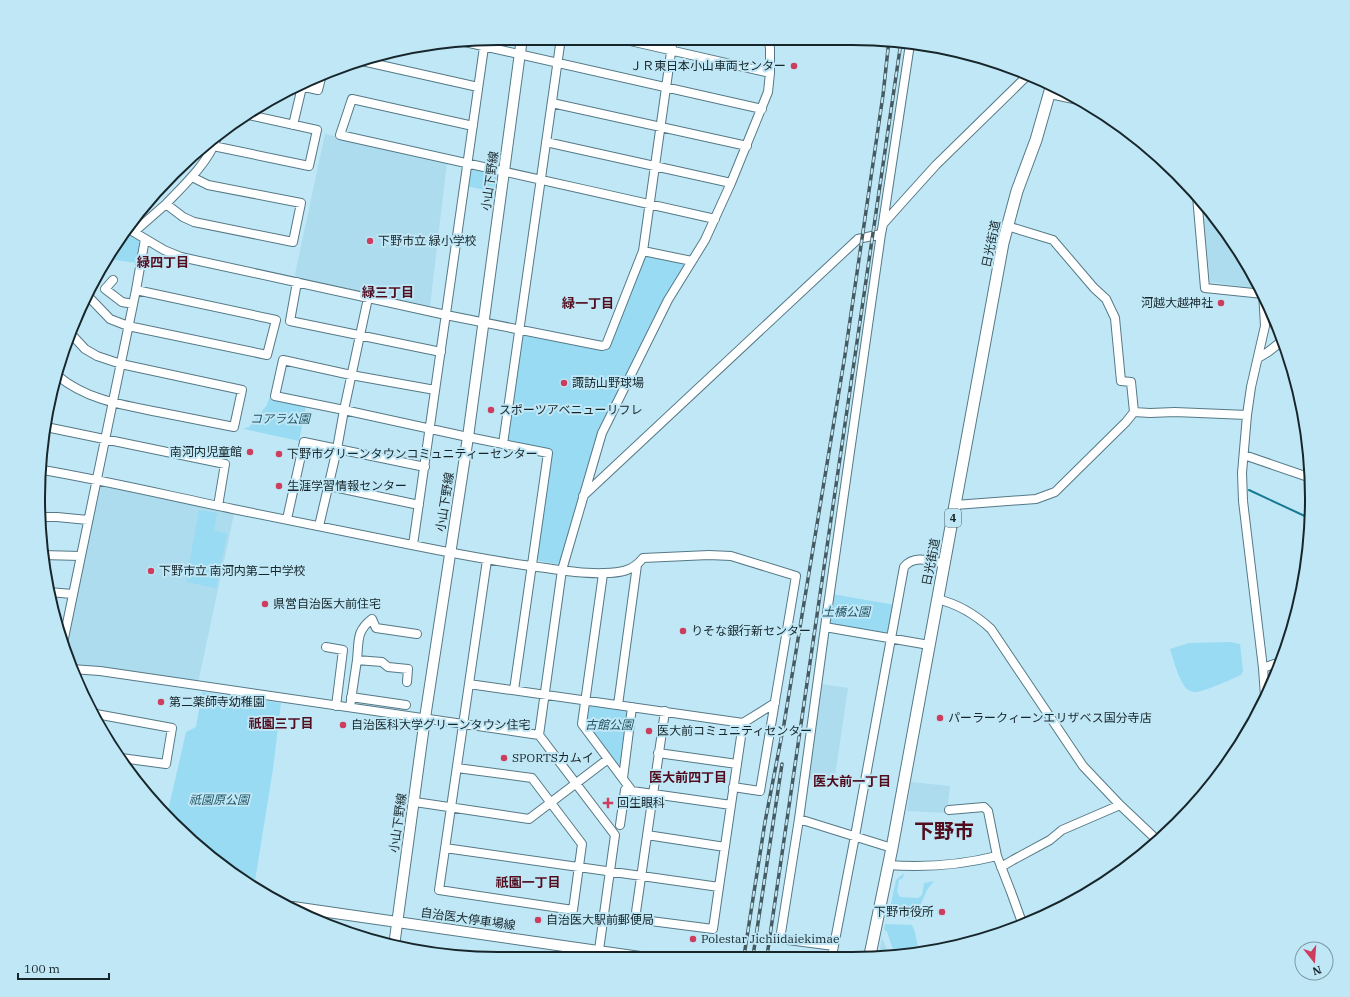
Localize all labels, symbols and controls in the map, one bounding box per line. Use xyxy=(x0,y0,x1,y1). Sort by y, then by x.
place label: ＪＲ東日本小山車両センター xyxy=(630,58,786,73)
marker: ＪＲ東日本小山車両センター xyxy=(789,61,799,71)
street label: 小山下野線 xyxy=(478,150,501,212)
street label: 日光街道 xyxy=(978,219,1003,269)
place label: 下野市立 緑小学校 xyxy=(378,233,477,248)
marker: 下野市立 緑小学校 xyxy=(365,236,375,246)
district label: 緑四丁目 xyxy=(136,254,189,271)
district label: 緑三丁目 xyxy=(361,284,414,301)
district label: 緑一丁目 xyxy=(561,295,614,312)
place label: 河越大越神社 xyxy=(1141,295,1213,310)
marker: 河越大越神社 xyxy=(1216,298,1226,308)
place label: 諏訪山野球場 xyxy=(572,375,644,390)
marker: 諏訪山野球場 xyxy=(559,378,569,388)
place label: スポーツアベニューリフレ xyxy=(499,402,643,417)
marker: スポーツアベニューリフレ xyxy=(486,405,496,415)
park label: コアラ公園 xyxy=(250,411,312,426)
place label: 南河内児童館 xyxy=(170,444,242,459)
place label: 下野市グリーンタウンコミュニティーセンター xyxy=(287,446,538,461)
marker: 南河内児童館 xyxy=(245,447,255,457)
marker: 下野市グリーンタウンコミュニティーセンター xyxy=(274,449,284,459)
street label: 小山下野線 xyxy=(432,471,457,533)
place label: 生涯学習情報センター xyxy=(287,478,407,493)
marker: 生涯学習情報センター xyxy=(274,481,284,491)
road number: 4 xyxy=(945,509,961,527)
street label: 日光街道 xyxy=(919,537,942,587)
place label: 下野市立 南河内第二中学校 xyxy=(159,563,306,578)
marker: 下野市立 南河内第二中学校 xyxy=(146,566,156,576)
place label: 県営自治医大前住宅 xyxy=(273,596,381,611)
marker: 県営自治医大前住宅 xyxy=(260,599,270,609)
park label: 土橋公園 xyxy=(822,604,872,619)
place label: りそな銀行新センター xyxy=(691,623,811,638)
marker: りそな銀行新センター xyxy=(678,626,688,636)
place label: 第二薬師寺幼稚園 xyxy=(169,694,265,709)
marker: 第二薬師寺幼稚園 xyxy=(156,697,166,707)
place label: パーラークィーンエリザベス国分寺店 xyxy=(948,710,1152,725)
marker: パーラークィーンエリザベス国分寺店 xyxy=(935,713,945,723)
district label: 祇園三丁目 xyxy=(248,715,314,732)
place label: 自治医科大学グリーンタウン住宅 xyxy=(351,717,530,732)
park label: 古館公園 xyxy=(585,717,635,732)
marker: 自治医科大学グリーンタウン住宅 xyxy=(338,720,348,730)
place label: 医大前コミュニティセンター xyxy=(657,723,812,738)
marker: 医大前コミュニティセンター xyxy=(644,726,654,736)
place label: SPORTSカムイ xyxy=(512,750,594,765)
marker: SPORTSカムイ xyxy=(499,753,509,763)
district label: 医大前四丁目 xyxy=(649,769,727,786)
district label: 医大前一丁目 xyxy=(813,773,891,790)
park label: 祇園原公園 xyxy=(189,792,251,807)
street label: 小山下野線 xyxy=(386,792,409,854)
place label: 回生眼科 xyxy=(617,795,665,810)
marker: 回生眼科 xyxy=(602,797,614,809)
district label: 下野市 xyxy=(914,817,974,844)
district label: 祇園一丁目 xyxy=(495,874,561,891)
street label: 自治医大停車場線 xyxy=(419,904,517,933)
place label: 下野市役所 xyxy=(874,904,934,919)
marker: 下野市役所 xyxy=(937,907,947,917)
place label: 自治医大駅前郵便局 xyxy=(546,912,654,927)
marker: 自治医大駅前郵便局 xyxy=(533,915,543,925)
place label: Polestar Jichiidaiekimae xyxy=(701,931,840,946)
marker: Polestar Jichiidaiekimae xyxy=(688,934,698,944)
north arrow xyxy=(1294,941,1334,981)
scale bar xyxy=(18,955,109,981)
text: 100 m xyxy=(24,961,60,976)
text: N xyxy=(1310,963,1323,979)

